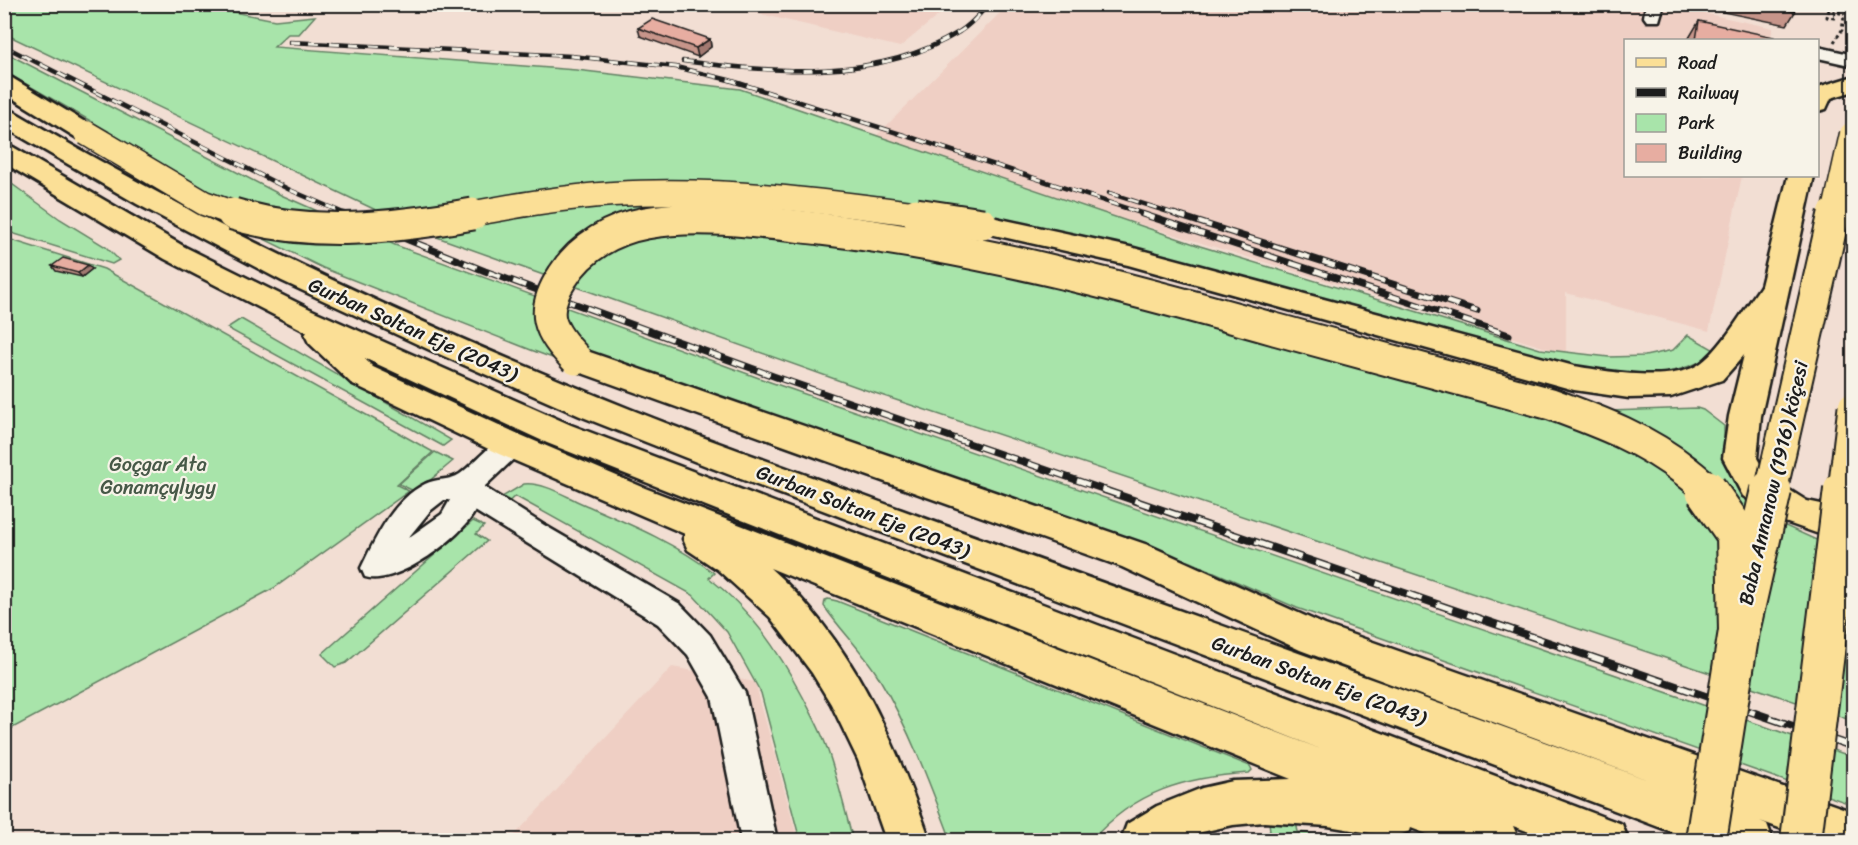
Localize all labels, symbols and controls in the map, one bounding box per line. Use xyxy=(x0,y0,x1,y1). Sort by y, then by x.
legend xyxy=(1624,39,1819,177)
text: Road xyxy=(1678,47,1718,79)
text: Railway xyxy=(1678,77,1740,109)
text: Park xyxy=(1678,107,1715,139)
text: Building xyxy=(1678,137,1742,169)
street label: Gurban Soltan Eje (2043) xyxy=(302,267,524,392)
street label: Baba Annanow (1916) köçesi xyxy=(1728,356,1819,609)
park label: Goçgar Ata Gonamçylygy xyxy=(100,447,216,505)
street label: Gurban Soltan Eje (2043) xyxy=(751,455,975,569)
street label: Gurban Soltan Eje (2043) xyxy=(1207,625,1432,736)

